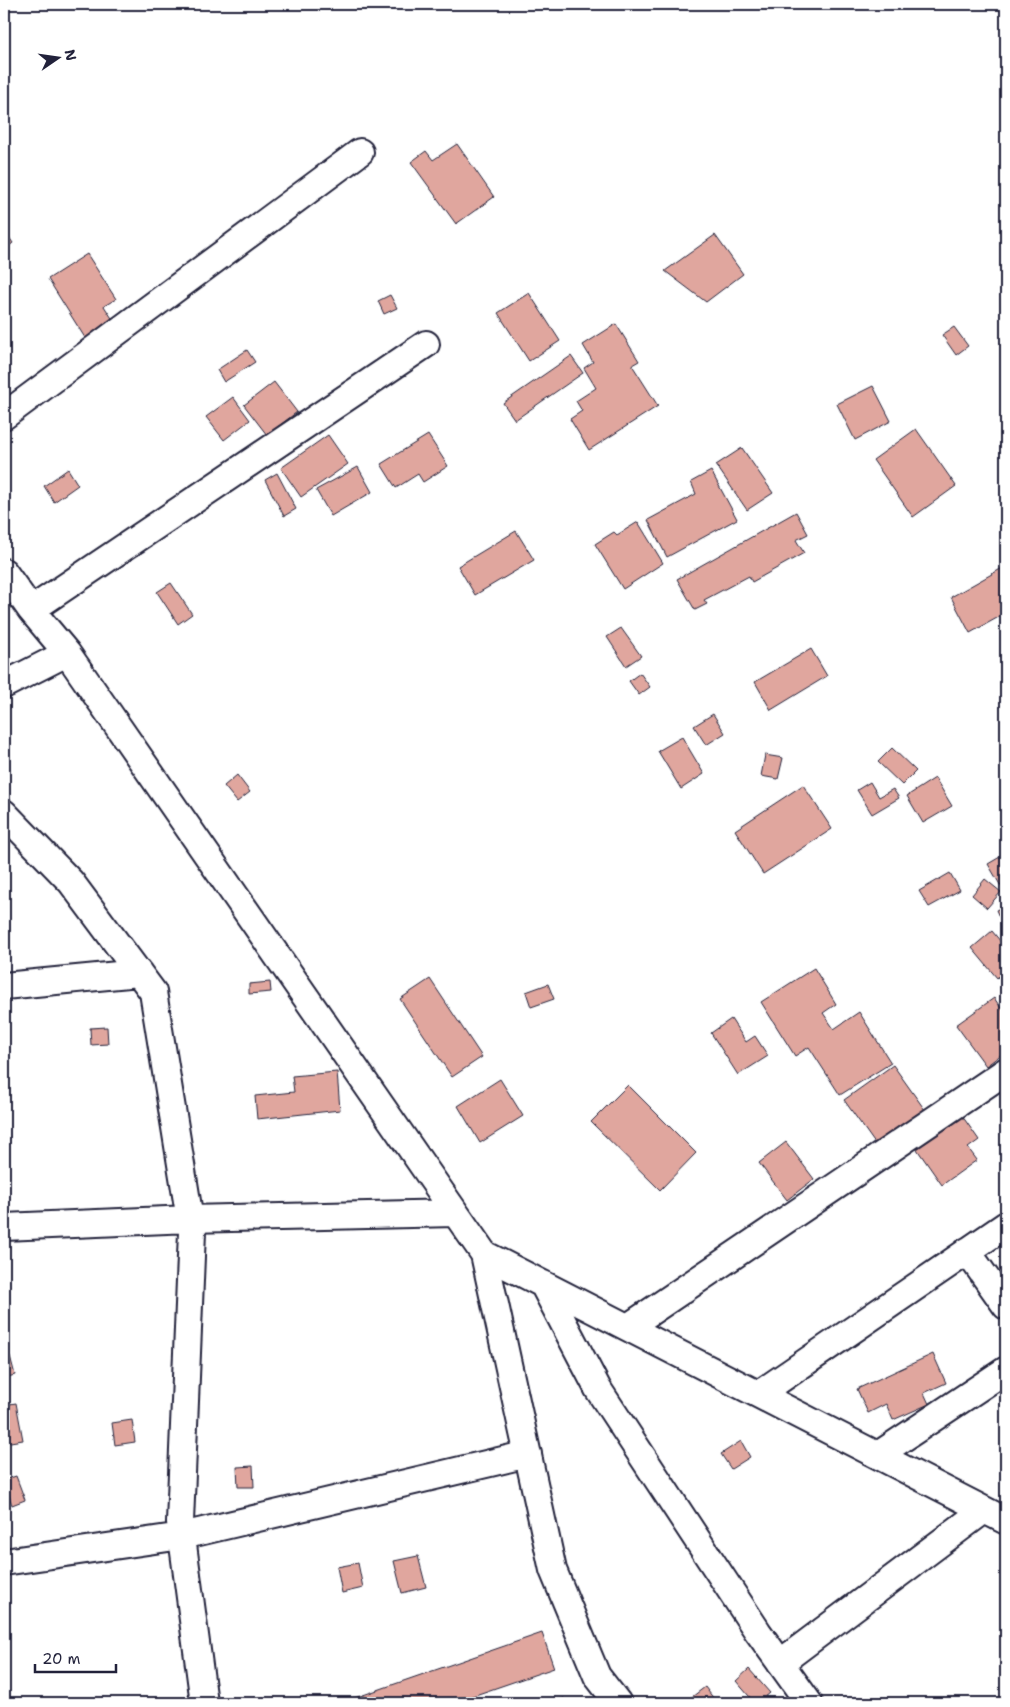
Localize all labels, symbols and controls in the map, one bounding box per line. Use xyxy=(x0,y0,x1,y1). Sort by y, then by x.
north arrow xyxy=(32,32,82,82)
text: N xyxy=(61,48,81,63)
scale bar xyxy=(35,1642,116,1674)
text: 20 m xyxy=(42,1649,81,1669)

